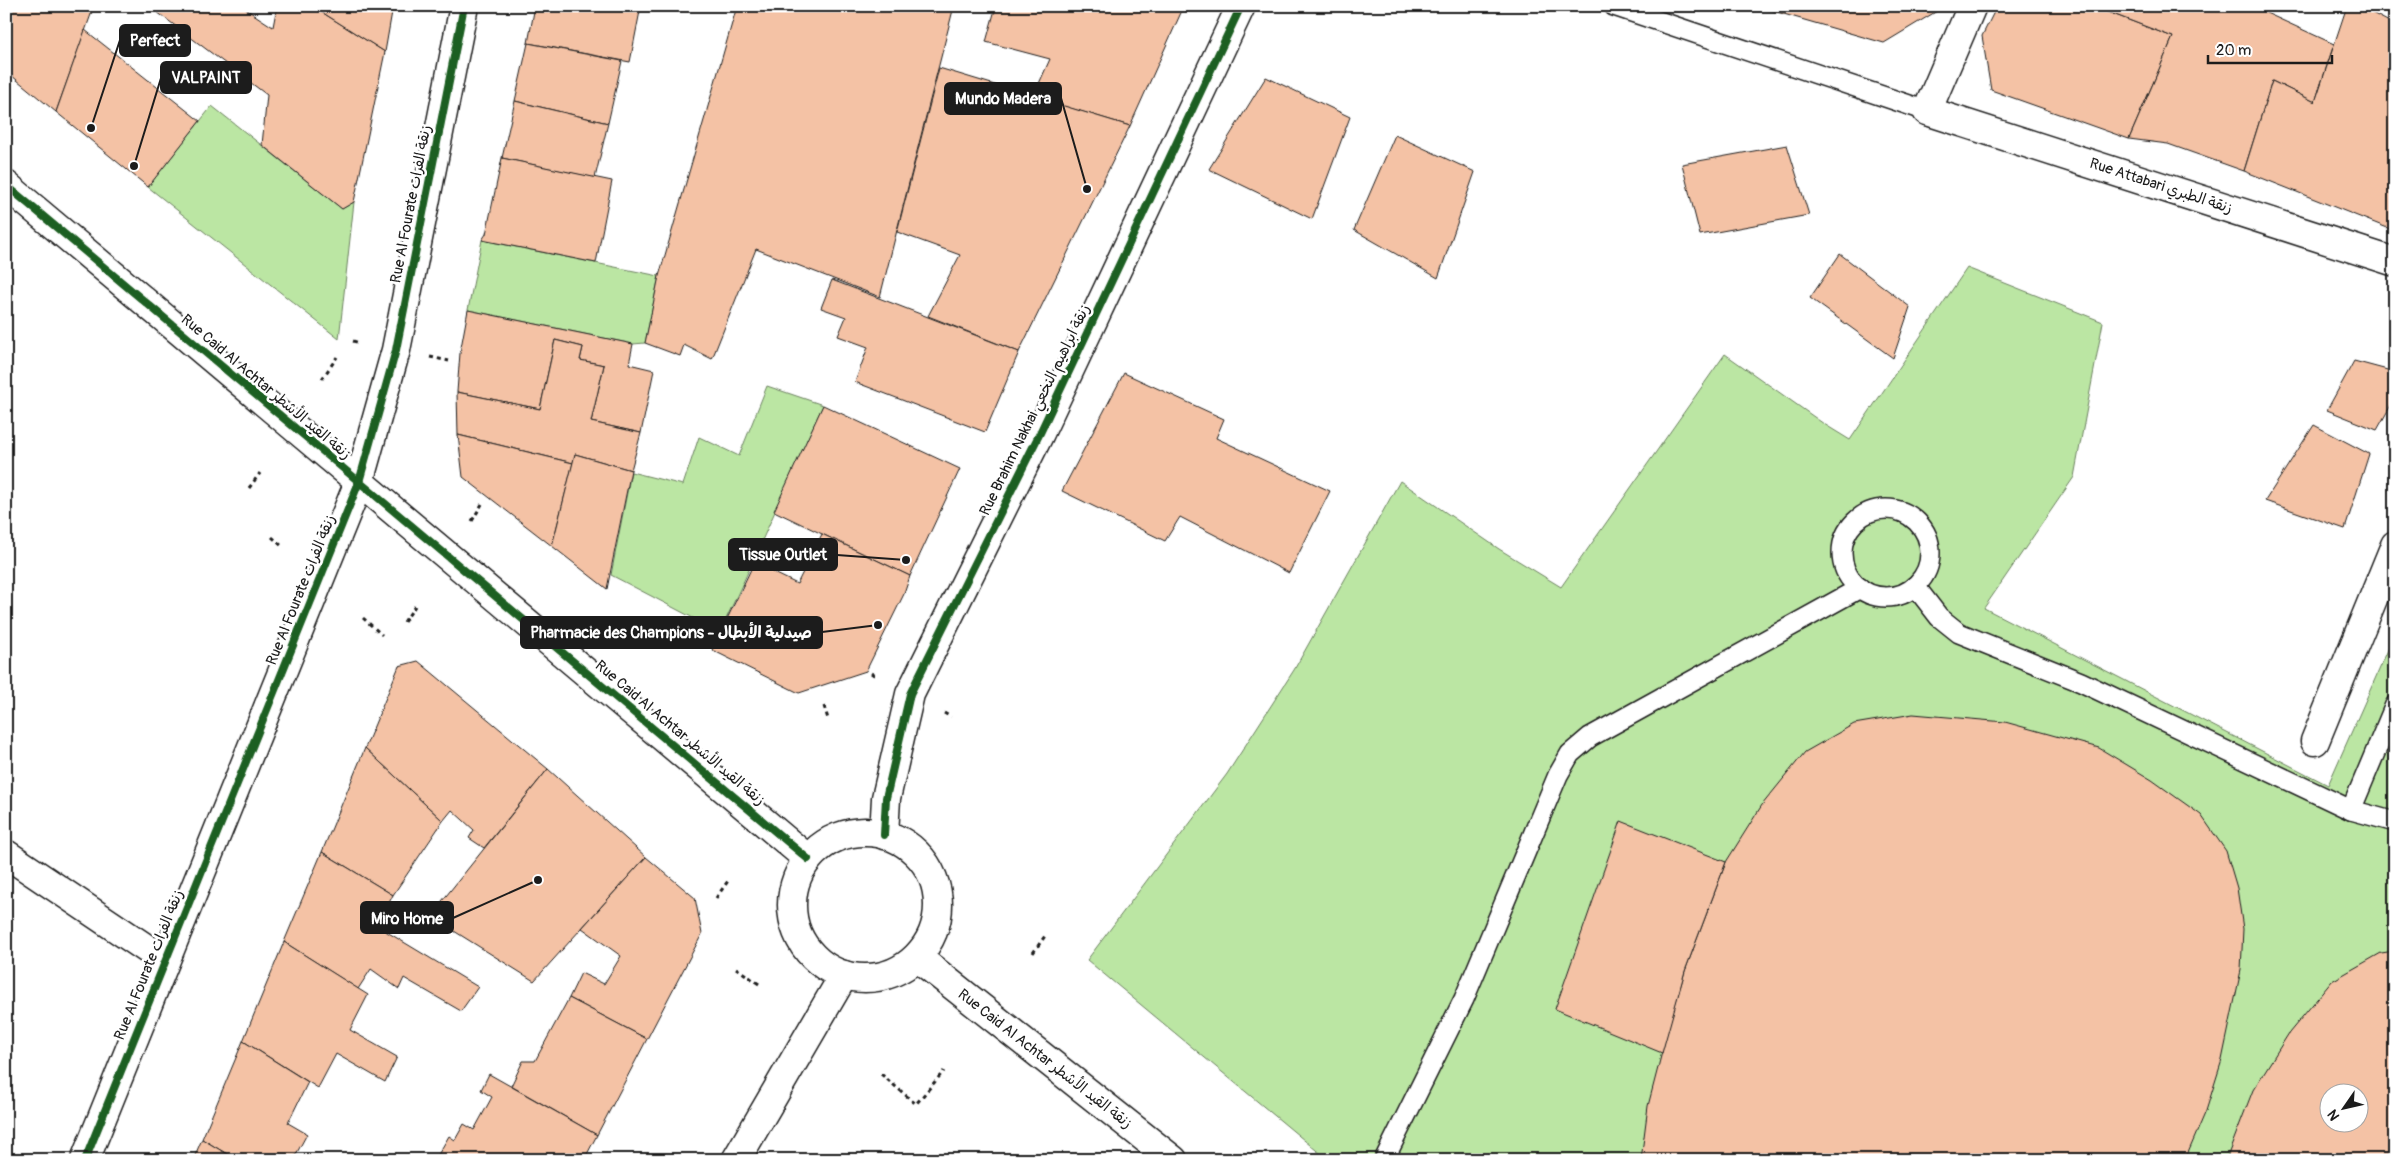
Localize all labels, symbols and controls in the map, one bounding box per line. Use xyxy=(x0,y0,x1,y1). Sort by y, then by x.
callout: Perfect xyxy=(120,25,190,56)
text: Perfect xyxy=(130,31,181,51)
scale bar xyxy=(2208,32,2332,64)
text: 20 m xyxy=(2216,41,2251,60)
callout: VALPAINT xyxy=(161,62,251,93)
text: VALPAINT xyxy=(171,68,241,88)
callout: Mundo Madera xyxy=(945,83,1061,114)
text: Mundo Madera xyxy=(955,89,1052,109)
street label: Rue Al Fourate زنقة الفرات xyxy=(386,123,436,285)
street label: Rue Attabari زنقة الطبري xyxy=(2087,154,2235,219)
street label: Rue Brahim Nakhai زنقة ابراهيم النخعي xyxy=(975,301,1097,520)
street label: Rue Caid Al Achtar زنقة القيد الأشطر xyxy=(177,310,356,464)
street label: Rue Al Fourate زنقة الفرات xyxy=(262,512,340,668)
callout: Tissue Outlet xyxy=(729,539,837,570)
text: Tissue Outlet xyxy=(738,545,828,565)
callout: Pharmacie des Champions - صيدلية الأبطال xyxy=(521,617,822,648)
text: Pharmacie des Champions - صيدلية الأبطال xyxy=(530,621,812,643)
street label: Rue Caid Al Achtar زنقة القيد الأشطر xyxy=(591,656,770,810)
street label: Rue Al Fourate زنقة الفرات xyxy=(110,887,188,1043)
callout: Miro Home xyxy=(361,902,453,933)
text: Miro Home xyxy=(371,909,444,929)
street label: Rue Caid Al Achtar زنقة القيد الأشطر xyxy=(954,984,1137,1133)
north arrow xyxy=(2318,1084,2368,1134)
text: N xyxy=(2324,1106,2343,1124)

